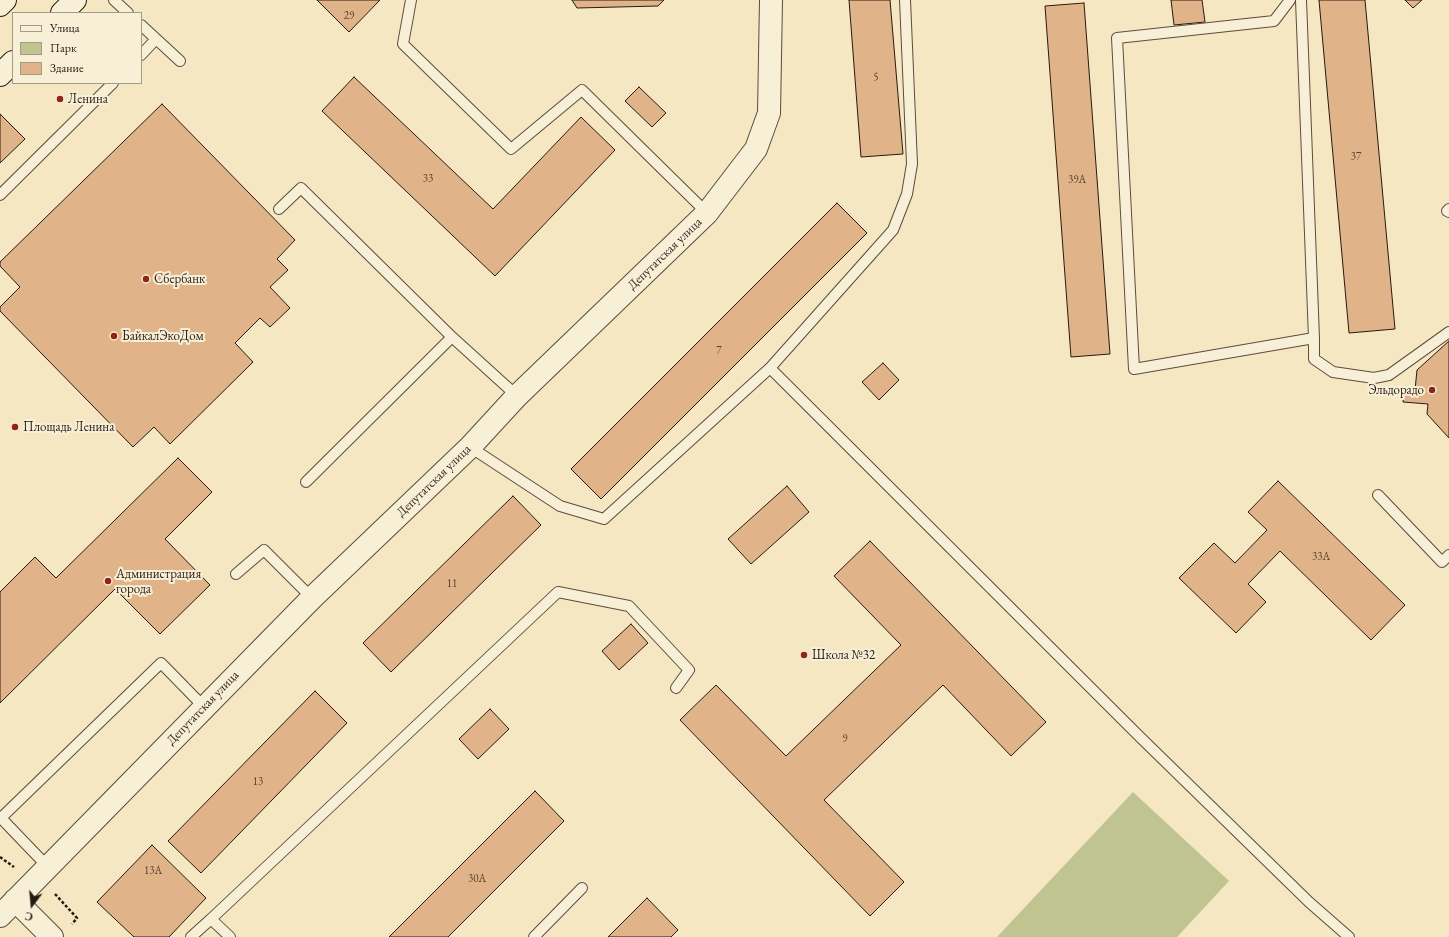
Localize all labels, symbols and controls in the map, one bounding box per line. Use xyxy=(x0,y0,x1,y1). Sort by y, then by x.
house number: 29 xyxy=(344,9,354,23)
legend xyxy=(12,12,142,84)
text: Улица xyxy=(50,20,80,36)
text: Парк xyxy=(50,40,77,56)
text: Здание xyxy=(50,60,84,76)
house number: 5 xyxy=(873,70,879,84)
place label: Ленина xyxy=(68,91,108,107)
marker: Ленина xyxy=(55,94,65,104)
house number: 37 xyxy=(1351,150,1361,164)
house number: 33 xyxy=(423,172,433,186)
house number: 39А xyxy=(1068,173,1086,187)
street label: Депутатская улица xyxy=(625,215,705,293)
place label: Сбербанк xyxy=(154,271,205,287)
marker: Сбербанк xyxy=(141,274,151,284)
place label: БайкалЭкоДом xyxy=(122,328,204,344)
marker: БайкалЭкоДом xyxy=(109,331,119,341)
house number: 7 xyxy=(716,344,722,358)
place label: Эльдорадо xyxy=(1368,382,1424,398)
marker: Эльдорадо xyxy=(1427,385,1437,395)
place label: Площадь Ленина xyxy=(23,419,114,435)
marker: Площадь Ленина xyxy=(10,422,20,432)
street label: Депутатская улица xyxy=(394,442,474,520)
house number: 33А xyxy=(1312,550,1330,564)
place label: Администрация города xyxy=(116,566,201,597)
marker: Администрация города xyxy=(103,576,113,586)
house number: 11 xyxy=(447,577,457,591)
place label: Школа №32 xyxy=(812,647,875,663)
marker: Школа №32 xyxy=(799,650,809,660)
street label: Депутатская улица xyxy=(164,668,242,748)
house number: 9 xyxy=(842,732,848,746)
house number: 13 xyxy=(253,775,263,789)
house number: 13А xyxy=(144,864,162,878)
house number: 30А xyxy=(468,872,486,886)
north arrow xyxy=(12,885,52,925)
text: С xyxy=(23,909,34,924)

